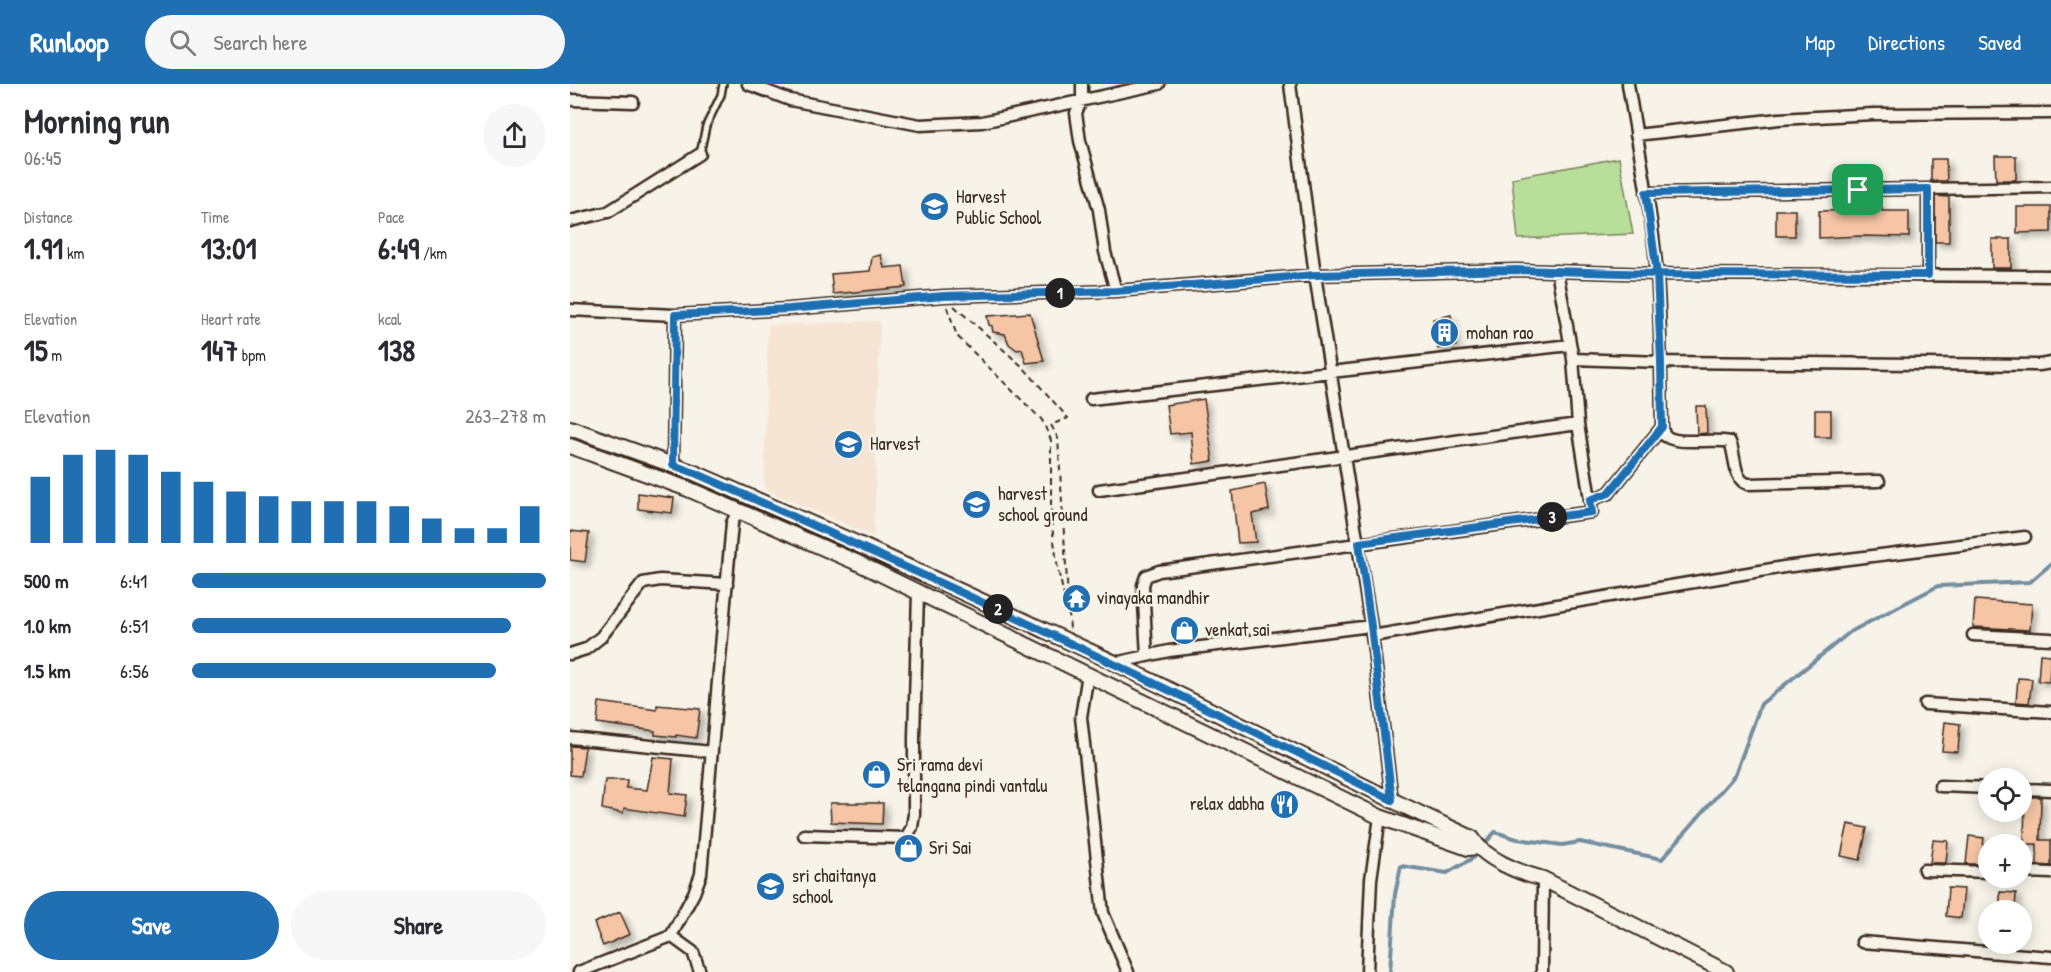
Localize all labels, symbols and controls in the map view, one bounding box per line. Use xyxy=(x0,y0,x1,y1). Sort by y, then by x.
search box xyxy=(145,15,565,69)
text: Runloop xyxy=(30,23,109,61)
icon: search xyxy=(166,26,199,59)
text: Search here xyxy=(214,27,308,57)
text: Map xyxy=(1805,28,1835,57)
text: Directions xyxy=(1868,28,1945,57)
text: Saved xyxy=(1978,28,2021,57)
text: Morning run xyxy=(24,99,170,143)
button: share xyxy=(483,104,546,167)
text: 06:45 xyxy=(24,144,62,171)
pin xyxy=(1832,164,1883,215)
icon: arrive xyxy=(1841,173,1874,206)
place label: Harvest Public School xyxy=(956,184,1042,230)
school or university icon: Harvest Public School xyxy=(919,191,951,223)
text: Distance xyxy=(24,206,73,228)
text: Time xyxy=(201,206,229,228)
text: Pace xyxy=(378,206,405,228)
text: 1.91 xyxy=(24,228,63,268)
text: 13:01 xyxy=(201,228,257,268)
text: 6:49 xyxy=(378,228,419,268)
text: km xyxy=(63,242,84,264)
text: /km xyxy=(419,242,447,264)
pin: 1 xyxy=(1045,278,1075,308)
text: 1 xyxy=(1057,282,1063,304)
text: Elevation xyxy=(24,308,77,330)
text: Heart rate xyxy=(201,308,261,330)
text: kcal xyxy=(378,308,401,330)
building icon: mohan rao xyxy=(1429,317,1461,349)
place label: mohan rao xyxy=(1466,320,1534,345)
text: 15 xyxy=(24,330,48,370)
text: 147 xyxy=(201,330,238,370)
text: 138 xyxy=(378,330,415,370)
text: m xyxy=(48,344,62,366)
text: bpm xyxy=(238,344,266,366)
text: Elevation xyxy=(24,402,90,429)
text: 263–278 m xyxy=(465,402,546,429)
school or university icon: Harvest xyxy=(833,428,865,460)
place label: Harvest xyxy=(870,431,921,456)
place label: harvest school ground xyxy=(998,481,1087,527)
school or university icon: harvest school ground xyxy=(961,488,993,520)
pin: 3 xyxy=(1537,502,1567,532)
text: 3 xyxy=(1548,506,1556,528)
text: 500 m xyxy=(24,567,69,594)
text: 6:41 xyxy=(120,567,147,594)
temple icon: vinayaka mandhir xyxy=(1060,582,1092,614)
place label: vinayaka mandhir xyxy=(1097,585,1210,610)
pin: 2 xyxy=(983,594,1013,624)
text: 2 xyxy=(994,598,1002,620)
text: 1.0 km xyxy=(24,612,71,639)
text: 6:51 xyxy=(120,612,148,639)
shop icon: venkat sai xyxy=(1168,614,1200,646)
place label: venkat sai xyxy=(1205,617,1270,642)
text: 1.5 km xyxy=(24,657,71,684)
text: 6:56 xyxy=(120,657,149,684)
place label: Sri rama devi telangana pindi vantalu xyxy=(897,752,1047,798)
shop icon: Sri rama devi telangana pindi vantalu xyxy=(860,759,892,791)
map controls xyxy=(1978,768,2032,954)
button: locate xyxy=(1978,768,2032,822)
restaurant icon: relax dabha xyxy=(1269,788,1301,820)
place label: relax dabha xyxy=(1190,791,1264,816)
shop icon: Sri Sai xyxy=(892,832,924,864)
button: + xyxy=(1978,834,2032,888)
place label: Sri Sai xyxy=(929,835,972,860)
place label: sri chaitanya school xyxy=(792,863,876,909)
school or university icon: sri chaitanya school xyxy=(755,870,787,902)
button: Save xyxy=(24,891,279,960)
button: Share xyxy=(291,891,546,960)
button: − xyxy=(1978,900,2032,954)

